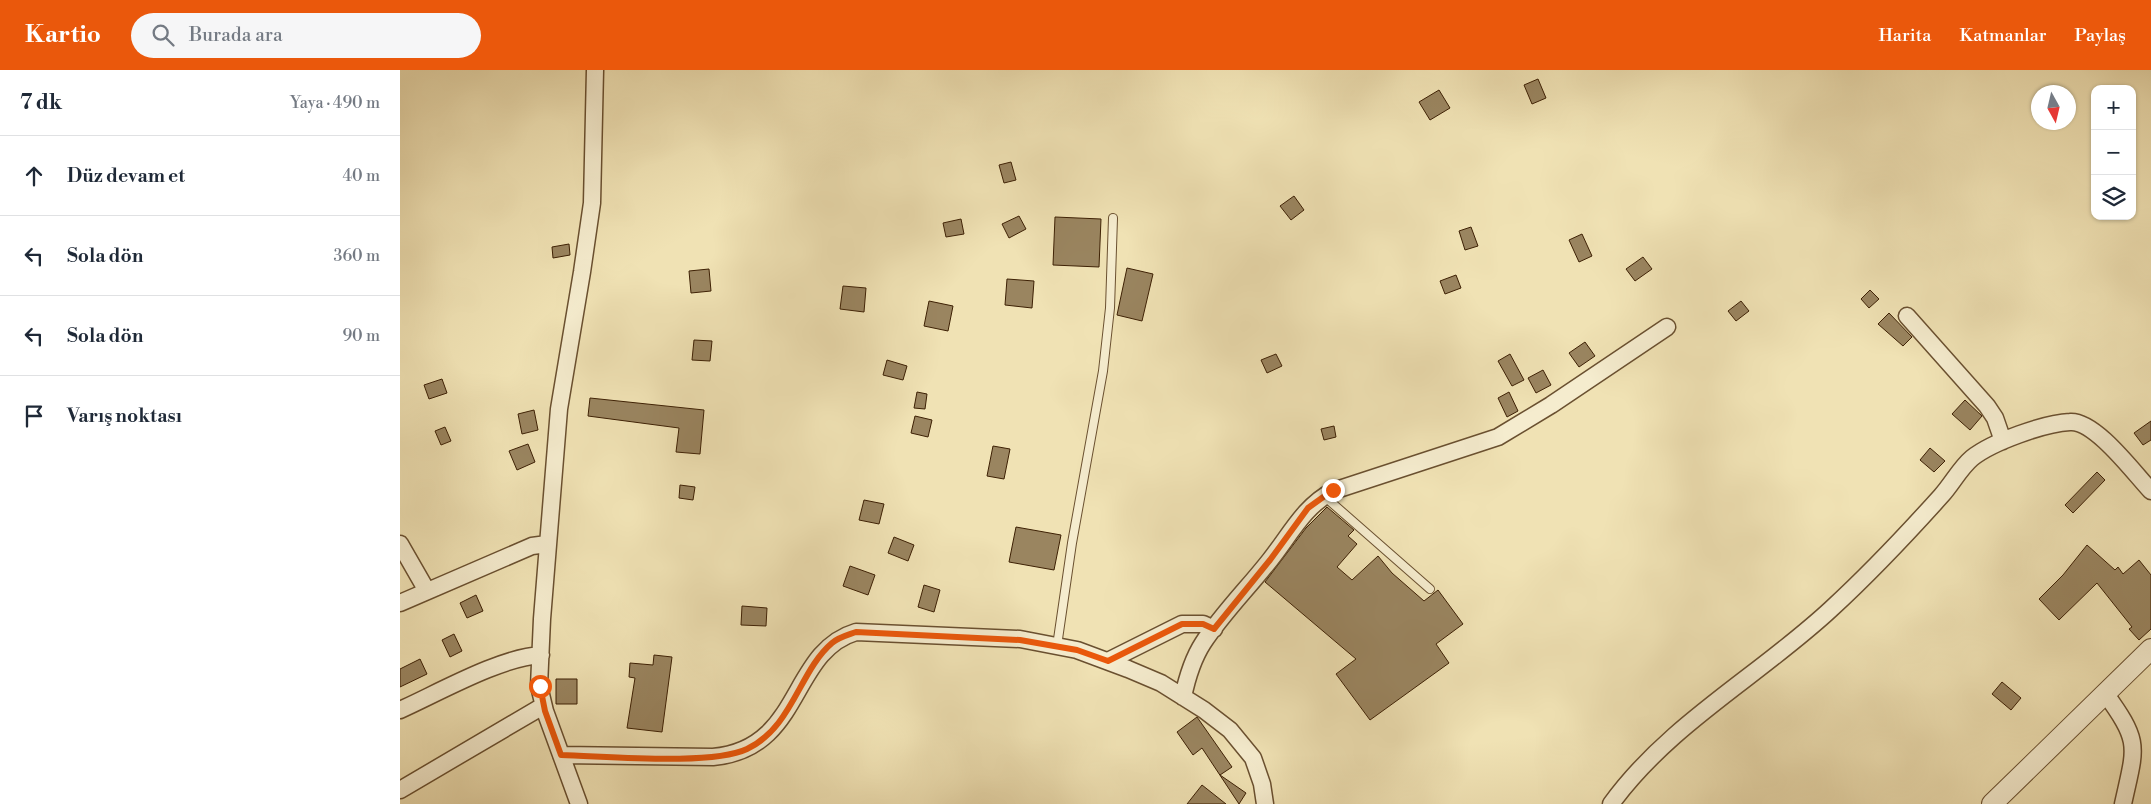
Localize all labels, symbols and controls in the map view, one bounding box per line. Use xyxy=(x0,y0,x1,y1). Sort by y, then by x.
search box xyxy=(131,13,481,58)
text: Kartio xyxy=(25,20,101,50)
icon: search xyxy=(149,21,177,49)
text: Burada ara xyxy=(189,23,283,47)
text: Harita xyxy=(1878,24,1931,47)
text: Katmanlar xyxy=(1959,24,2047,47)
text: Paylaş xyxy=(2075,24,2126,47)
north arrow xyxy=(2031,85,2076,130)
map controls xyxy=(2091,85,2136,220)
button: + xyxy=(2091,85,2136,130)
text: 7 dk xyxy=(20,90,62,116)
text: Yaya · 490 m xyxy=(290,93,380,113)
button: − xyxy=(2091,130,2136,175)
icon: ahead xyxy=(20,162,48,190)
text: Düz devam et xyxy=(67,164,185,188)
text: 40 m xyxy=(343,166,380,186)
button: layers xyxy=(2091,175,2136,220)
icon: left xyxy=(20,242,48,270)
text: Sola dön xyxy=(67,244,143,268)
text: 360 m xyxy=(334,246,380,266)
icon: left xyxy=(20,322,48,350)
text: Sola dön xyxy=(67,324,143,348)
text: 90 m xyxy=(342,326,380,346)
icon: arrive xyxy=(20,402,48,430)
text: Varış noktası xyxy=(67,404,182,428)
route end xyxy=(1322,479,1345,502)
route start xyxy=(529,675,552,698)

